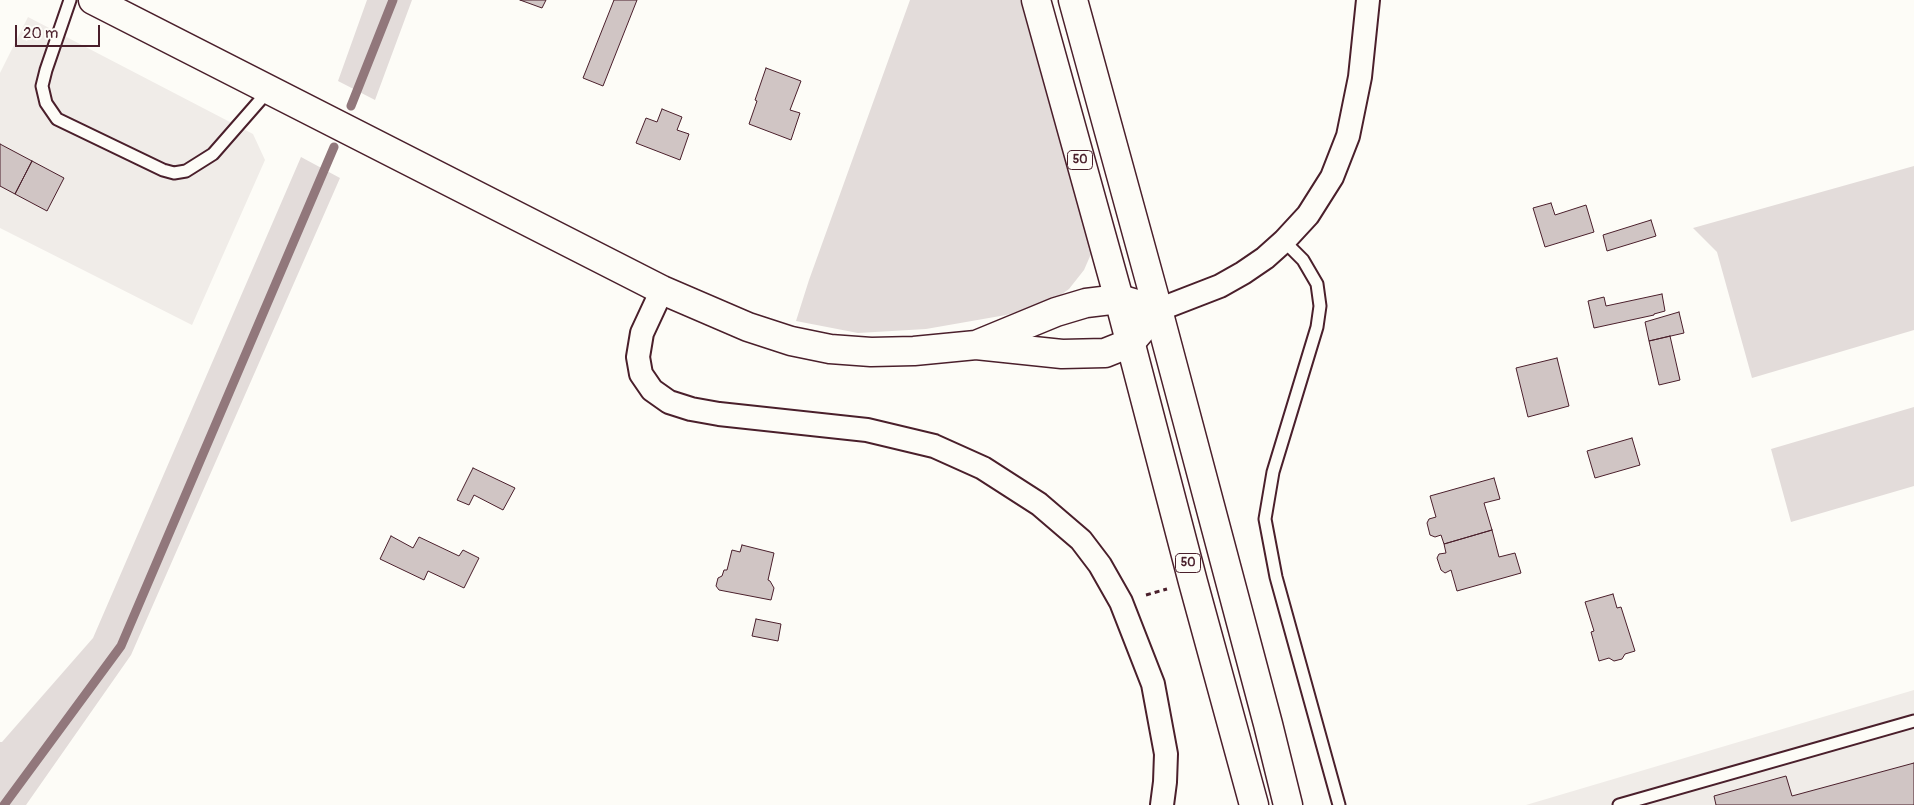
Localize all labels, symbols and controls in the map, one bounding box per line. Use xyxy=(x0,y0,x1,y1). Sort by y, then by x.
scale bar xyxy=(18,15,102,47)
text: 20 m xyxy=(23,24,58,43)
road number: 50 xyxy=(1068,150,1092,170)
road number: 50 xyxy=(1176,554,1200,572)

